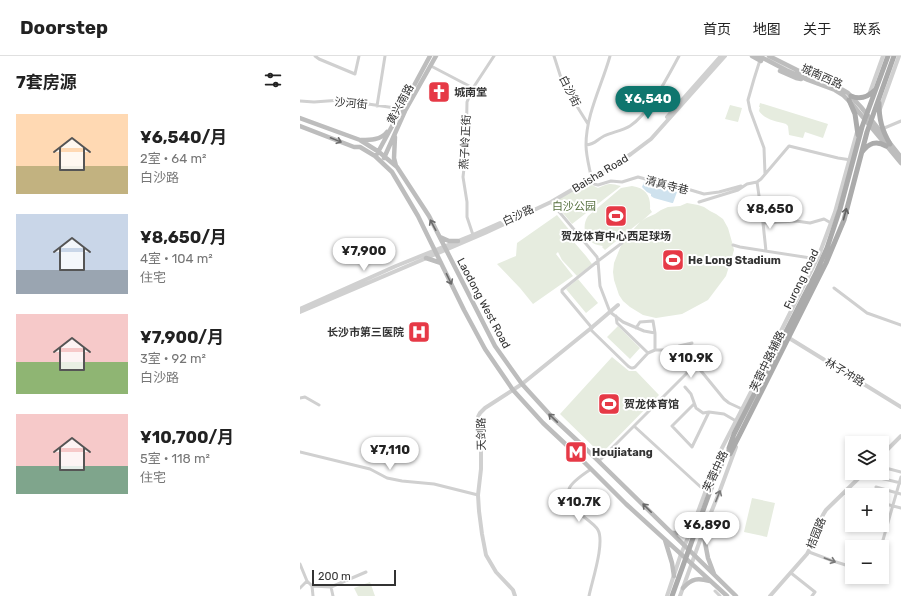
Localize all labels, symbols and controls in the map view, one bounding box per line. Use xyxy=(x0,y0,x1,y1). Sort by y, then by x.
text: Doorstep xyxy=(20,16,108,39)
text: 首页 xyxy=(703,21,731,38)
text: 地图 xyxy=(753,21,781,38)
text: 关于 xyxy=(803,21,831,38)
text: 联系 xyxy=(853,21,881,38)
street label: 城南西路 xyxy=(799,62,845,91)
icon: filters xyxy=(262,69,284,91)
text: 7套房源 xyxy=(16,72,77,92)
street label: 白沙街 xyxy=(556,74,583,109)
church icon: 城南堂 xyxy=(426,79,452,105)
street label: 黄兴南路 xyxy=(384,82,417,127)
place label: 城南堂 xyxy=(454,86,487,99)
pin: ¥6,540 xyxy=(615,86,681,120)
text: ¥6,540 xyxy=(624,91,672,106)
street label: 沙河街 xyxy=(334,96,368,111)
street label: 燕子岭正街 xyxy=(458,114,473,170)
text: ¥6,540/月 xyxy=(140,127,227,147)
icon: home xyxy=(48,130,96,178)
one-way arrow xyxy=(330,137,342,144)
text: 2室 · 64 m² xyxy=(140,151,206,166)
street label: Baisha Road xyxy=(570,152,631,195)
text: 白沙路 xyxy=(140,170,179,185)
street label: 清真寺巷 xyxy=(644,174,690,197)
pin: ¥8,650 xyxy=(737,196,803,230)
park label: 白沙公园 xyxy=(552,200,596,213)
text: ¥8,650 xyxy=(747,201,793,216)
street label: 白沙路 xyxy=(501,203,536,228)
sports icon: 贺龙体育中心西足球场 xyxy=(603,203,629,229)
one-way arrow xyxy=(842,208,849,221)
one-way arrow xyxy=(429,219,437,231)
text: ¥8,650/月 xyxy=(140,227,227,247)
icon: home xyxy=(48,230,96,278)
place label: 贺龙体育中心西足球场 xyxy=(561,230,671,243)
pin: ¥7,900 xyxy=(331,238,397,272)
text: ¥7,900 xyxy=(342,243,386,258)
sports icon: He Long Stadium xyxy=(660,247,686,273)
street label: Furong Road xyxy=(781,247,822,311)
text: 4室 · 104 m² xyxy=(140,251,213,266)
place label: He Long Stadium xyxy=(688,254,781,267)
street label: Laodong West Road xyxy=(454,256,513,351)
text: 住宅 xyxy=(140,270,166,285)
one-way arrow xyxy=(446,273,453,285)
hospital icon: 长沙市第三医院 xyxy=(406,319,432,345)
place label: 长沙市第三医院 xyxy=(327,326,404,339)
text: ¥7,900/月 xyxy=(140,327,224,347)
street label: 芙蓉中路辅路 xyxy=(747,329,788,394)
icon: home xyxy=(48,330,96,378)
pin: ¥10.9K xyxy=(658,345,724,379)
text: ¥10.9K xyxy=(669,350,713,365)
text: 3室 · 92 m² xyxy=(140,351,206,366)
street label: 林子冲路 xyxy=(823,356,867,389)
text: 白沙路 xyxy=(140,370,179,385)
sports icon: 贺龙体育馆 xyxy=(596,391,622,417)
place label: 贺龙体育馆 xyxy=(624,398,679,411)
one-way arrow xyxy=(548,413,558,422)
street label: 天剑路 xyxy=(475,417,488,451)
text: ¥10,700/月 xyxy=(140,427,234,447)
icon: home xyxy=(48,430,96,478)
map controls xyxy=(845,436,889,584)
button: layers xyxy=(845,436,889,480)
pin: ¥7,110 xyxy=(357,437,423,471)
metro station icon: Houjiatang xyxy=(563,439,589,465)
text: ¥7,110 xyxy=(370,442,410,457)
place label: Houjiatang xyxy=(592,446,653,459)
street label: 芙蓉中路 xyxy=(700,449,731,494)
text: 5室 · 118 m² xyxy=(140,451,210,466)
text: 住宅 xyxy=(140,470,166,485)
button: + xyxy=(845,488,889,532)
pin: ¥10.7K xyxy=(546,489,612,523)
one-way arrow xyxy=(715,490,723,502)
text: ¥10.7K xyxy=(557,494,601,509)
one-way arrow xyxy=(642,503,652,513)
pin: ¥6,890 xyxy=(674,512,740,546)
street label: 桔园路 xyxy=(804,515,829,551)
text: ¥6,890 xyxy=(684,517,730,532)
button: − xyxy=(845,540,889,584)
one-way arrow xyxy=(823,557,836,564)
scale bar xyxy=(312,568,396,587)
text: 200 m xyxy=(318,570,351,583)

